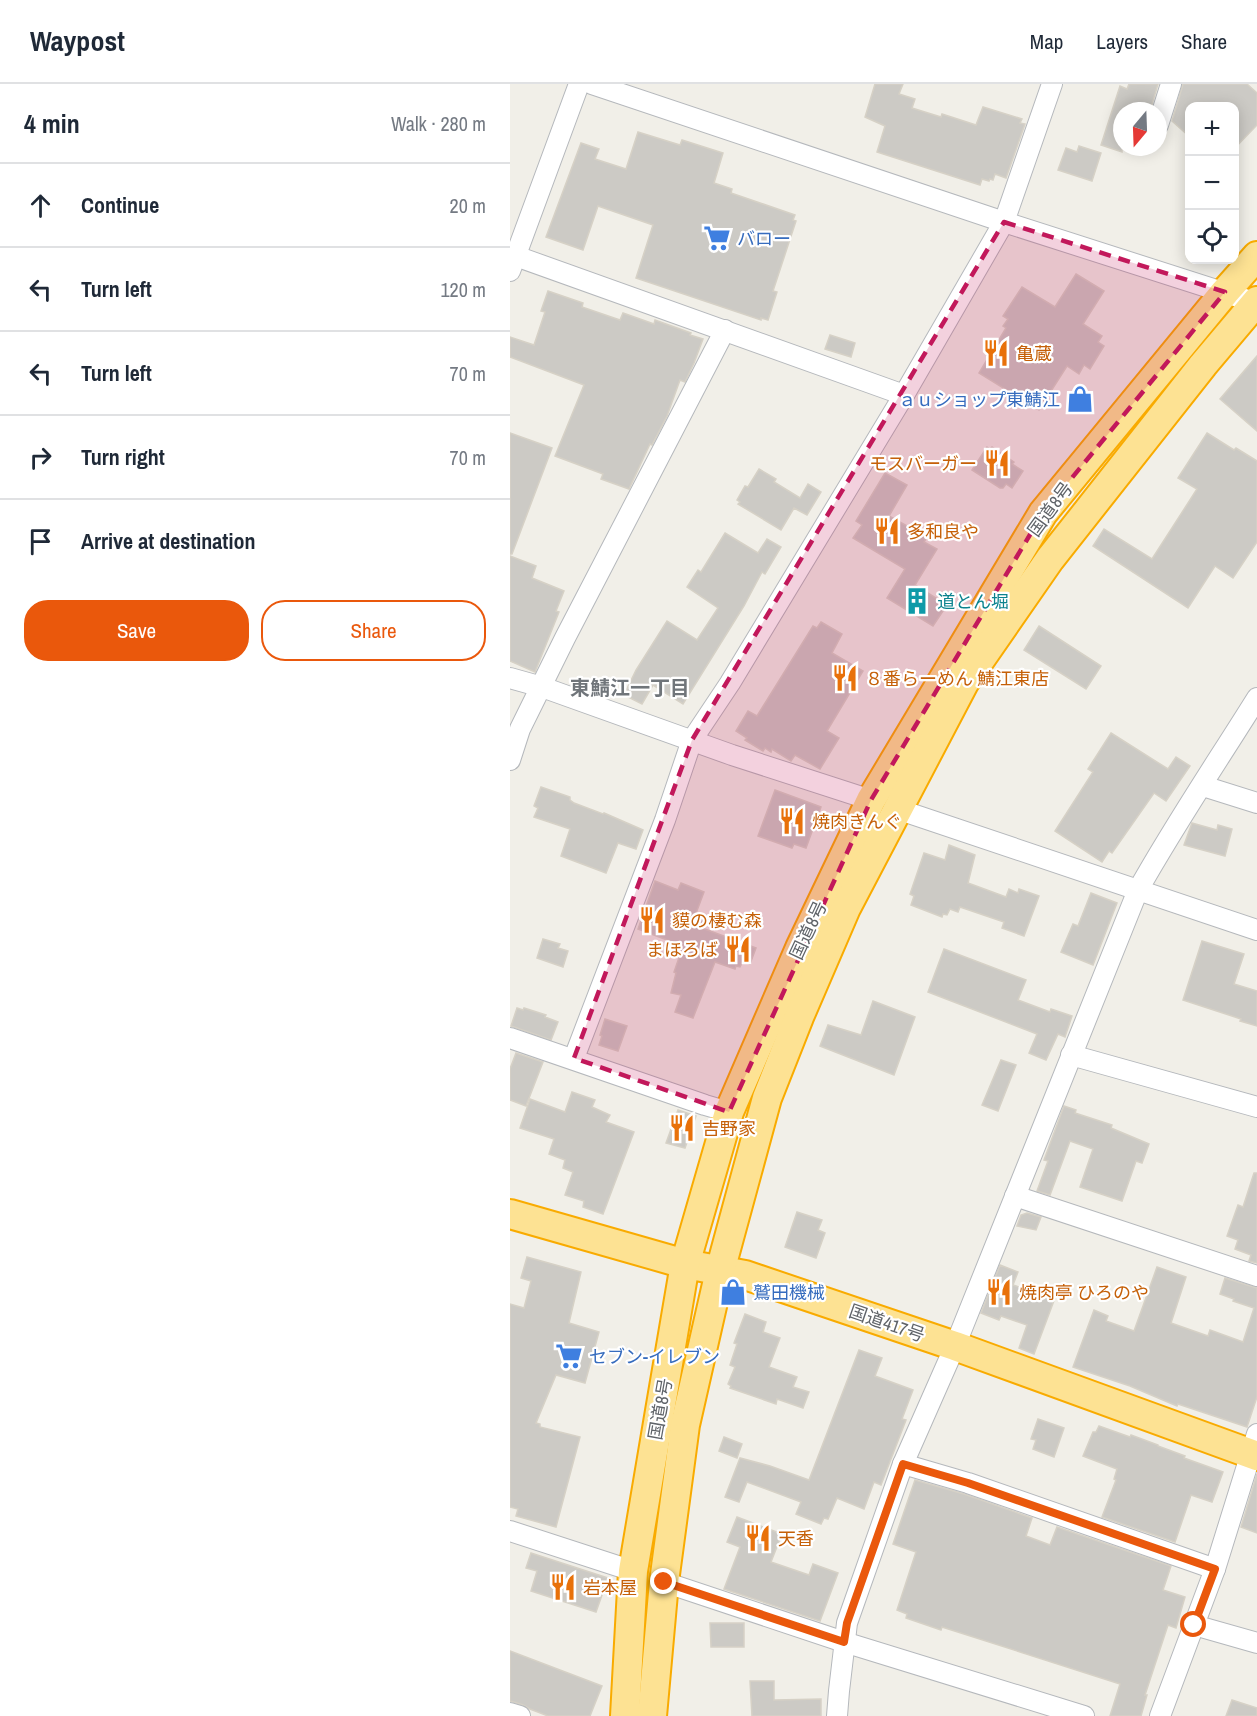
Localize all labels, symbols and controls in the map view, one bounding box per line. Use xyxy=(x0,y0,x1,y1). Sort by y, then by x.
text: Waypost xyxy=(30,22,125,60)
text: Map xyxy=(1030,27,1063,56)
text: Layers xyxy=(1096,27,1148,56)
text: Share xyxy=(1181,27,1227,56)
north arrow xyxy=(1113,102,1167,156)
map controls xyxy=(1185,102,1239,264)
button: + xyxy=(1185,102,1239,156)
text: 4 min xyxy=(24,106,80,141)
text: Walk · 280 m xyxy=(391,110,486,137)
button: − xyxy=(1185,156,1239,210)
icon: ahead xyxy=(24,189,57,222)
text: Continue xyxy=(81,190,159,220)
text: 20 m xyxy=(450,192,486,219)
button: locate xyxy=(1185,210,1239,264)
supermarket icon: バロー xyxy=(702,223,732,253)
place label: バロー xyxy=(737,226,791,251)
icon: left xyxy=(24,273,57,306)
text: Turn left xyxy=(81,274,152,304)
text: 120 m xyxy=(440,276,486,303)
restaurant icon: 亀蔵 xyxy=(981,338,1011,368)
place label: 亀蔵 xyxy=(1016,341,1052,366)
icon: left xyxy=(24,357,57,390)
text: Turn left xyxy=(81,358,152,388)
text: 70 m xyxy=(450,360,486,387)
shop icon: ａｕショップ東鯖江 xyxy=(1065,384,1095,414)
place label: ａｕショップ東鯖江 xyxy=(898,387,1060,412)
icon: right xyxy=(24,441,57,474)
text: Turn right xyxy=(81,442,165,472)
text: 70 m xyxy=(450,444,486,471)
restaurant icon: モスバーガー xyxy=(982,448,1012,478)
place label: モスバーガー xyxy=(869,451,977,476)
street label: 国道8号 xyxy=(1022,476,1078,542)
restaurant icon: 多和良や xyxy=(872,516,902,546)
place label: 多和良や xyxy=(907,519,979,544)
icon: arrive xyxy=(24,525,57,558)
text: Arrive at destination xyxy=(81,526,255,556)
building icon: 道とん堀 xyxy=(902,586,932,616)
place label: 道とん堀 xyxy=(937,589,1009,614)
button: Save xyxy=(24,600,249,661)
button: Share xyxy=(261,600,486,661)
restaurant icon: ８番らーめん 鯖江東店 xyxy=(830,663,860,693)
place label: ８番らーめん 鯖江東店 xyxy=(865,666,1049,691)
district label: 東鯖江一丁目 xyxy=(570,674,690,701)
restaurant icon: 焼肉きんぐ xyxy=(777,806,807,836)
place label: 焼肉きんぐ xyxy=(812,809,902,834)
street label: 国道8号 xyxy=(784,897,832,963)
restaurant icon: 貘の棲む森 xyxy=(637,905,667,935)
place label: 貘の棲む森 xyxy=(672,908,762,933)
restaurant icon: まほろば xyxy=(723,934,753,964)
place label: まほろば xyxy=(646,937,718,962)
restaurant icon: 吉野家 xyxy=(667,1113,697,1143)
place label: 吉野家 xyxy=(702,1116,756,1141)
shop icon: 鷲田機械 xyxy=(718,1277,748,1307)
restaurant icon: 焼肉亭 ひろのや xyxy=(984,1277,1014,1307)
place label: 鷲田機械 xyxy=(753,1280,825,1305)
place label: 焼肉亭 ひろのや xyxy=(1019,1280,1149,1305)
street label: 国道417号 xyxy=(846,1298,928,1348)
supermarket icon: セブン-イレブン xyxy=(554,1341,584,1371)
place label: セブン-イレブン xyxy=(589,1344,720,1369)
street label: 国道8号 xyxy=(642,1376,678,1442)
restaurant icon: 天香 xyxy=(743,1523,773,1553)
place label: 天香 xyxy=(778,1526,814,1551)
route end xyxy=(650,1568,676,1594)
restaurant icon: 岩本屋 xyxy=(548,1572,578,1602)
place label: 岩本屋 xyxy=(583,1575,637,1600)
route start xyxy=(1180,1611,1206,1637)

